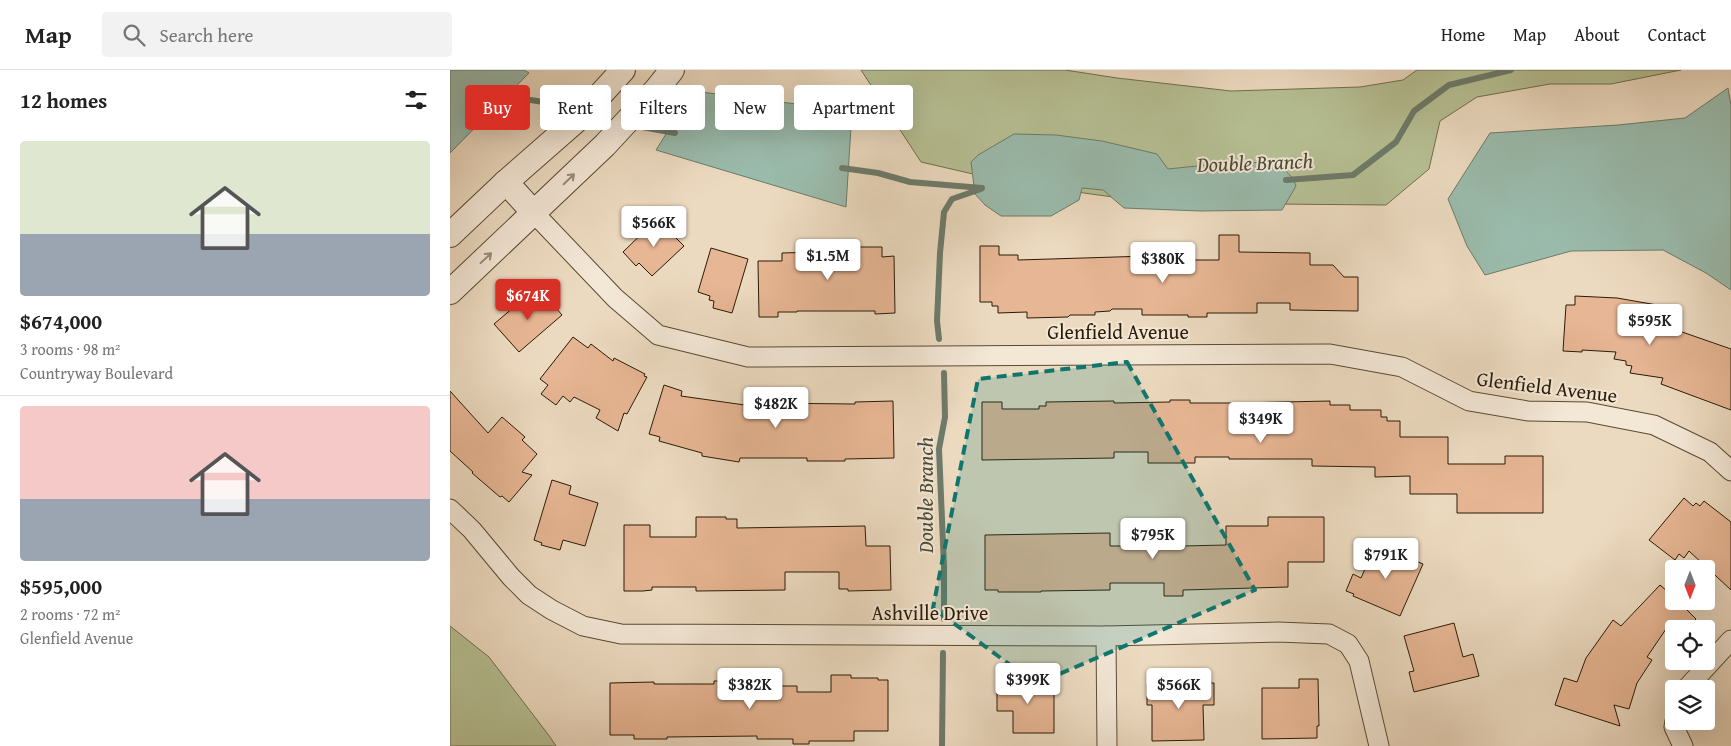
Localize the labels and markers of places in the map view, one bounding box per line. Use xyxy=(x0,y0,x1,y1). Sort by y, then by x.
pin: $566K xyxy=(619,206,689,248)
pin: $1.5M xyxy=(793,238,863,281)
pin: $380K xyxy=(1128,242,1198,284)
pin: $674K xyxy=(493,278,563,321)
pin: $595K xyxy=(1615,304,1685,346)
pin: $482K xyxy=(741,386,811,429)
pin: $349K xyxy=(1226,402,1296,444)
pin: $795K xyxy=(1118,518,1188,560)
pin: $791K xyxy=(1351,538,1421,580)
pin: $399K xyxy=(993,662,1063,705)
pin: $382K xyxy=(715,668,785,710)
pin: $566K xyxy=(1144,668,1214,710)

